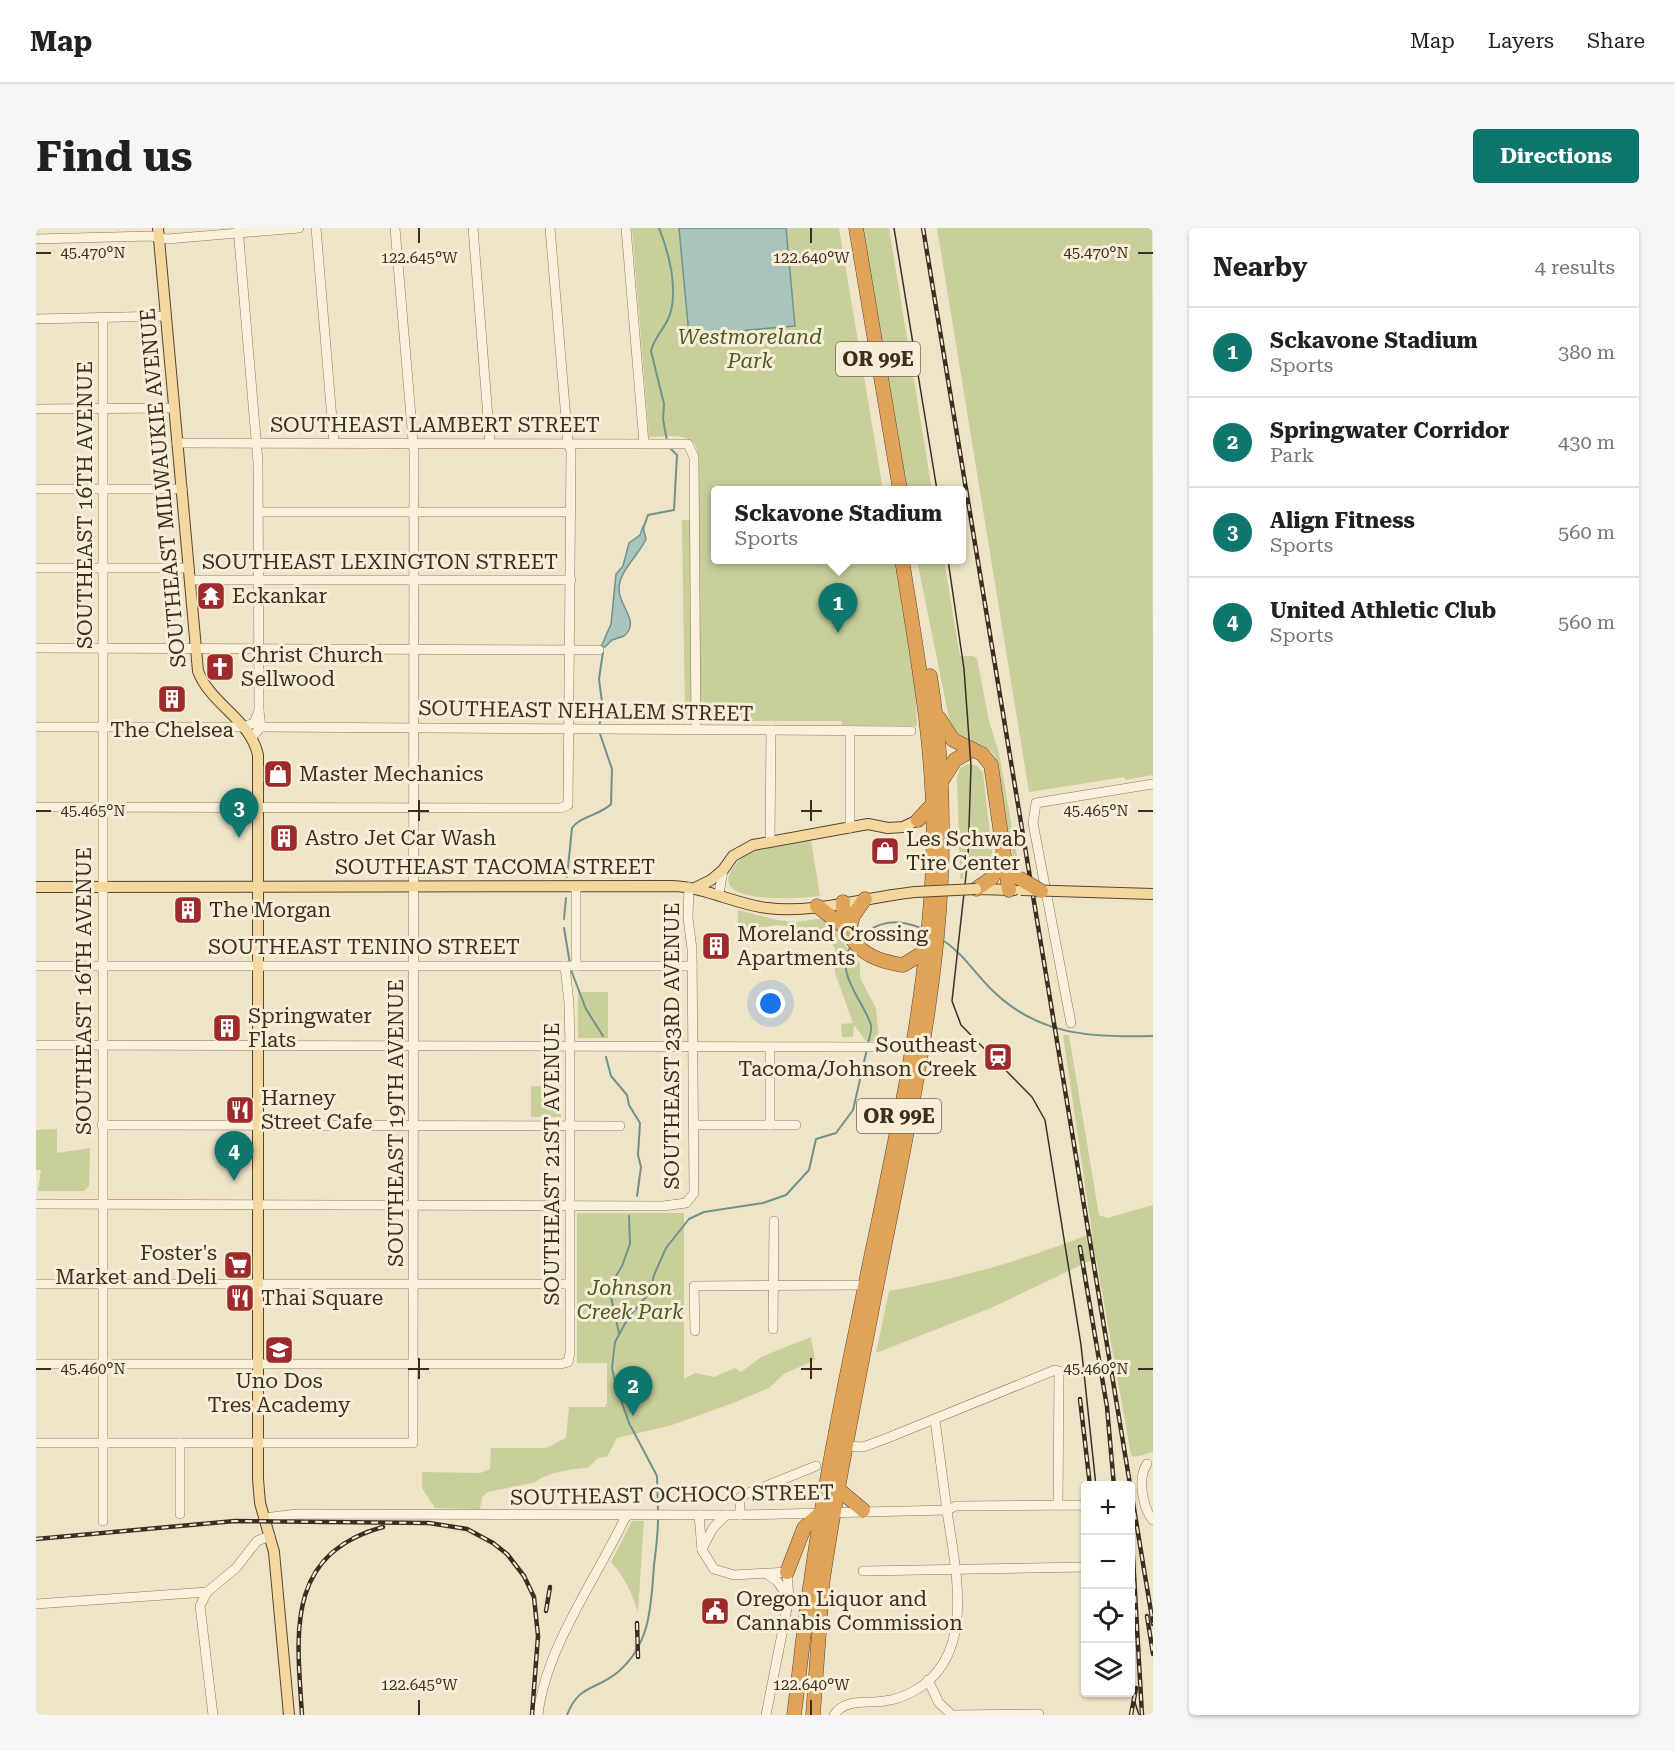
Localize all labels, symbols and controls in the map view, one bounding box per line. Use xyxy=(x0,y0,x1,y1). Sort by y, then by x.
text: Map xyxy=(30,25,92,58)
text: Map xyxy=(1410,29,1455,53)
text: Layers xyxy=(1488,29,1554,53)
text: Share xyxy=(1587,29,1645,53)
button: Directions xyxy=(1473,129,1639,183)
text: Find us xyxy=(36,132,193,181)
text: 45.470°N xyxy=(60,244,126,262)
text: 45.470°N xyxy=(1063,244,1129,262)
text: 122.645°W xyxy=(381,249,458,267)
text: 122.640°W xyxy=(773,249,850,267)
text: Nearby xyxy=(1213,252,1307,282)
text: 4 results xyxy=(1535,255,1615,279)
street label: SOUTHEAST MILWAUKIE AVENUE xyxy=(135,307,191,669)
park label: Westmoreland Park xyxy=(678,325,822,373)
text: Sckavone Stadium xyxy=(1270,328,1478,353)
text: 1 xyxy=(1227,340,1238,364)
text: 380 m xyxy=(1558,340,1615,364)
road number: OR 99E xyxy=(836,342,920,376)
text: Sports xyxy=(1270,353,1333,377)
street label: SOUTHEAST 16TH AVENUE xyxy=(73,361,97,649)
street label: SOUTHEAST LAMBERT STREET xyxy=(270,413,600,437)
text: Springwater Corridor xyxy=(1270,418,1509,443)
text: 2 xyxy=(1227,430,1238,454)
text: 430 m xyxy=(1558,430,1615,454)
text: Park xyxy=(1270,443,1314,467)
popup xyxy=(711,486,966,564)
text: Sckavone Stadium xyxy=(735,501,942,526)
text: Align Fitness xyxy=(1270,508,1415,533)
text: 3 xyxy=(1227,520,1238,544)
text: 560 m xyxy=(1558,520,1615,544)
text: Sports xyxy=(735,526,798,550)
text: Sports xyxy=(1270,533,1333,557)
street label: SOUTHEAST LEXINGTON STREET xyxy=(202,550,558,574)
temple icon: Eckankar xyxy=(195,580,227,612)
place label: Eckankar xyxy=(232,584,327,608)
pin: 1 xyxy=(818,584,858,633)
text: United Athletic Club xyxy=(1270,598,1496,623)
text: 4 xyxy=(1227,610,1238,634)
text: 560 m xyxy=(1558,610,1615,634)
text: Sports xyxy=(1270,623,1333,647)
place label: Christ Church Sellwood xyxy=(241,643,384,691)
church icon: Christ Church Sellwood xyxy=(204,651,236,683)
building icon: The Chelsea xyxy=(156,683,188,715)
street label: SOUTHEAST NEHALEM STREET xyxy=(418,696,754,726)
place label: The Chelsea xyxy=(110,718,234,742)
shop icon: Master Mechanics xyxy=(262,758,294,790)
place label: Master Mechanics xyxy=(299,762,483,786)
pin: 3 xyxy=(220,788,258,838)
text: 45.465°N xyxy=(60,802,126,820)
text: 45.465°N xyxy=(1063,802,1129,820)
building icon: Astro Jet Car Wash xyxy=(268,822,300,854)
place label: Astro Jet Car Wash xyxy=(305,826,497,850)
place label: Les Schwab Tire Center xyxy=(906,827,1026,875)
shop icon: Les Schwab Tire Center xyxy=(869,835,901,867)
street label: SOUTHEAST 16TH AVENUE xyxy=(72,847,96,1135)
street label: SOUTHEAST TACOMA STREET xyxy=(335,855,655,879)
building icon: The Morgan xyxy=(172,894,204,926)
place label: The Morgan xyxy=(209,898,331,922)
street label: SOUTHEAST 23RD AVENUE xyxy=(660,902,684,1190)
place label: Moreland Crossing Apartments xyxy=(737,922,928,970)
building icon: Moreland Crossing Apartments xyxy=(700,930,732,962)
street label: SOUTHEAST TENINO STREET xyxy=(208,935,520,959)
street label: SOUTHEAST 19TH AVENUE xyxy=(384,979,408,1267)
your location xyxy=(756,989,785,1018)
place label: Springwater Flats xyxy=(248,1004,372,1052)
building icon: Springwater Flats xyxy=(211,1012,243,1044)
street label: SOUTHEAST 21ST AVENUE xyxy=(540,1022,564,1306)
place label: Southeast Tacoma/Johnson Creek xyxy=(738,1033,977,1081)
station icon: Southeast Tacoma/Johnson Creek xyxy=(982,1041,1014,1073)
place label: Harney Street Cafe xyxy=(261,1086,373,1134)
restaurant icon: Harney Street Cafe xyxy=(224,1094,256,1126)
road number: OR 99E xyxy=(857,1099,941,1133)
pin: 4 xyxy=(214,1132,254,1181)
place label: Foster's Market and Deli xyxy=(55,1241,217,1289)
supermarket icon: Foster's Market and Deli xyxy=(222,1249,254,1281)
park label: Johnson Creek Park xyxy=(577,1276,684,1324)
restaurant icon: Thai Square xyxy=(224,1282,256,1314)
place label: Thai Square xyxy=(261,1286,383,1310)
school or university icon: Uno Dos Tres Academy xyxy=(263,1334,295,1366)
text: 45.460°N xyxy=(60,1360,126,1378)
text: 45.460°N xyxy=(1063,1360,1129,1378)
pin: 2 xyxy=(614,1366,652,1416)
place label: Uno Dos Tres Academy xyxy=(207,1369,351,1417)
street label: SOUTHEAST OCHOCO STREET xyxy=(510,1480,834,1510)
map controls xyxy=(1081,1481,1135,1697)
button: + xyxy=(1081,1481,1135,1535)
button: − xyxy=(1081,1535,1135,1589)
place label: Oregon Liquor and Cannabis Commission xyxy=(736,1587,963,1635)
button: locate xyxy=(1081,1589,1135,1643)
public building icon: Oregon Liquor and Cannabis Commission xyxy=(699,1595,731,1627)
button: layers xyxy=(1081,1643,1135,1697)
text: 122.645°W xyxy=(381,1676,458,1694)
text: 122.640°W xyxy=(773,1676,850,1694)

